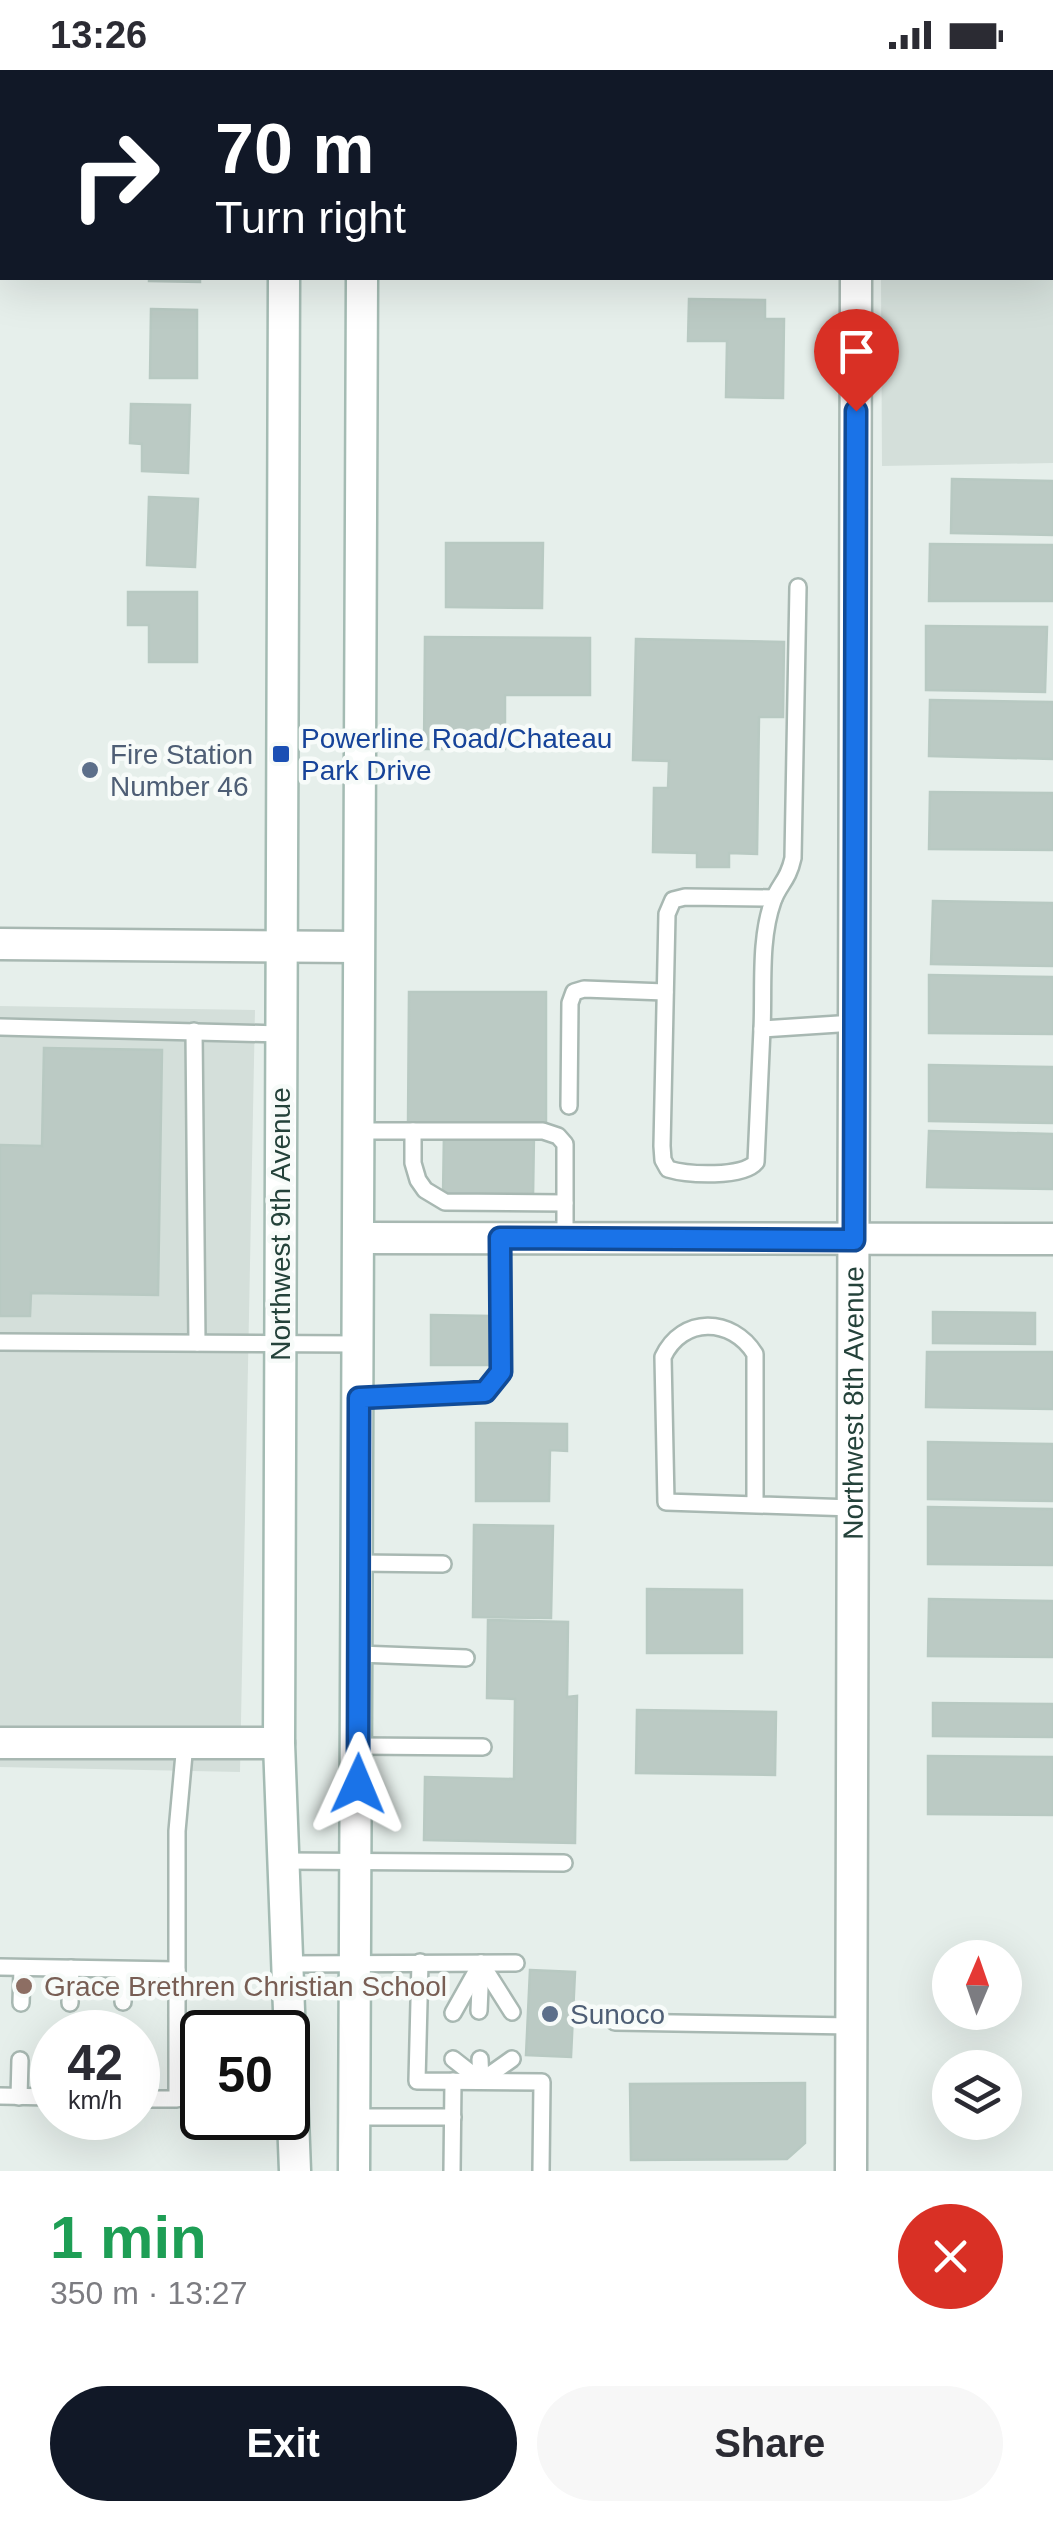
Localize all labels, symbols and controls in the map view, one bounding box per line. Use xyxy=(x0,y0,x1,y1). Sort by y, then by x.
text: 13:26 xyxy=(50,14,147,56)
icon: right xyxy=(50,110,180,240)
text: 70 m xyxy=(215,110,375,188)
text: Turn right xyxy=(215,192,406,243)
pin xyxy=(814,309,899,412)
icon: arrive xyxy=(829,324,884,379)
place label: Powerline Road/Chateau Park Drive xyxy=(301,723,612,786)
place label: Fire Station Number 46 xyxy=(110,739,253,802)
marker: Powerline Road/Chateau Park Drive xyxy=(270,743,292,765)
marker: Fire Station Number 46 xyxy=(79,759,101,781)
street label: Northwest 9th Avenue xyxy=(265,1087,296,1361)
street label: Northwest 8th Avenue xyxy=(837,1266,869,1540)
position arrow xyxy=(306,1732,410,1836)
north arrow xyxy=(932,1940,1022,2030)
map controls xyxy=(932,1940,1022,2140)
place label: Grace Brethren Christian School xyxy=(44,1971,447,2002)
marker: Grace Brethren Christian School xyxy=(13,1975,35,1997)
place label: Sunoco xyxy=(570,1999,665,2030)
marker: Sunoco xyxy=(539,2003,561,2025)
speed limit sign: 50 xyxy=(180,2010,310,2140)
text: 42 xyxy=(67,2035,123,2091)
button: layers xyxy=(932,2050,1022,2140)
text: km/h xyxy=(68,2086,122,2114)
text: 1 min xyxy=(50,2204,207,2271)
button: close xyxy=(898,2204,1003,2309)
text: 350 m · 13:27 xyxy=(50,2275,247,2311)
button: Exit xyxy=(50,2386,517,2501)
button: Share xyxy=(537,2386,1003,2501)

